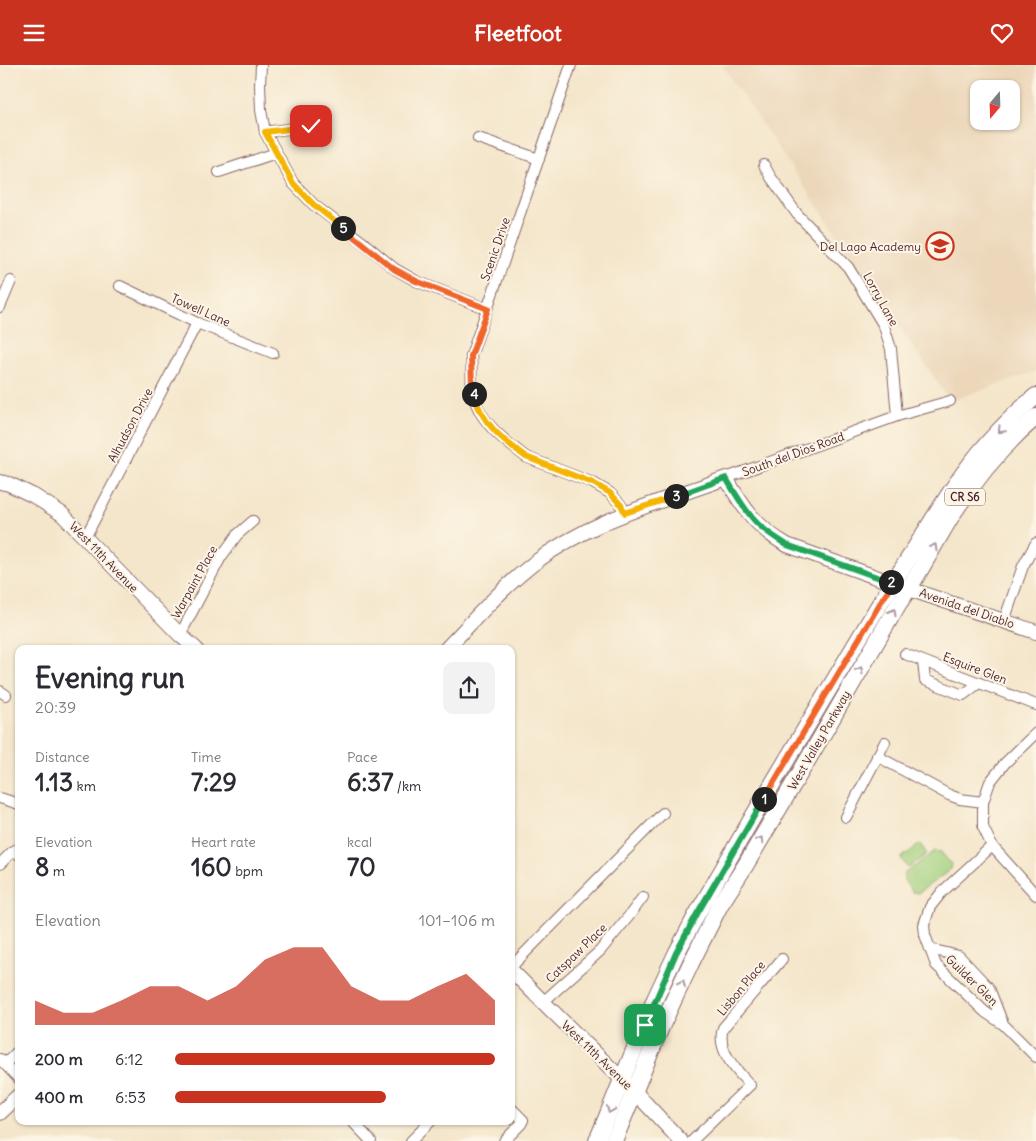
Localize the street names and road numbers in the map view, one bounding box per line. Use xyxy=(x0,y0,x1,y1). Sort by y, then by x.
street label: Scenic Drive xyxy=(477,215,513,283)
street label: Lorry Lane xyxy=(860,269,902,329)
street label: Towell Lane xyxy=(169,290,233,330)
street label: Alhudson Drive xyxy=(104,385,156,465)
street label: South del Dios Road xyxy=(740,429,846,479)
road number: CR S6 xyxy=(945,489,985,506)
street label: West 11th Avenue xyxy=(66,518,142,596)
street label: Warpaint Place xyxy=(168,543,220,621)
street label: Avenida del Diablo xyxy=(918,585,1017,631)
street label: Esquire Glen xyxy=(941,649,1009,687)
street label: West Valley Parkway xyxy=(784,688,854,792)
street label: Catspaw Place xyxy=(542,920,610,986)
street label: Guilder Glen xyxy=(943,951,1001,1009)
street label: Lisbon Place xyxy=(714,958,768,1018)
street label: West 11th Avenue xyxy=(558,1017,636,1093)

